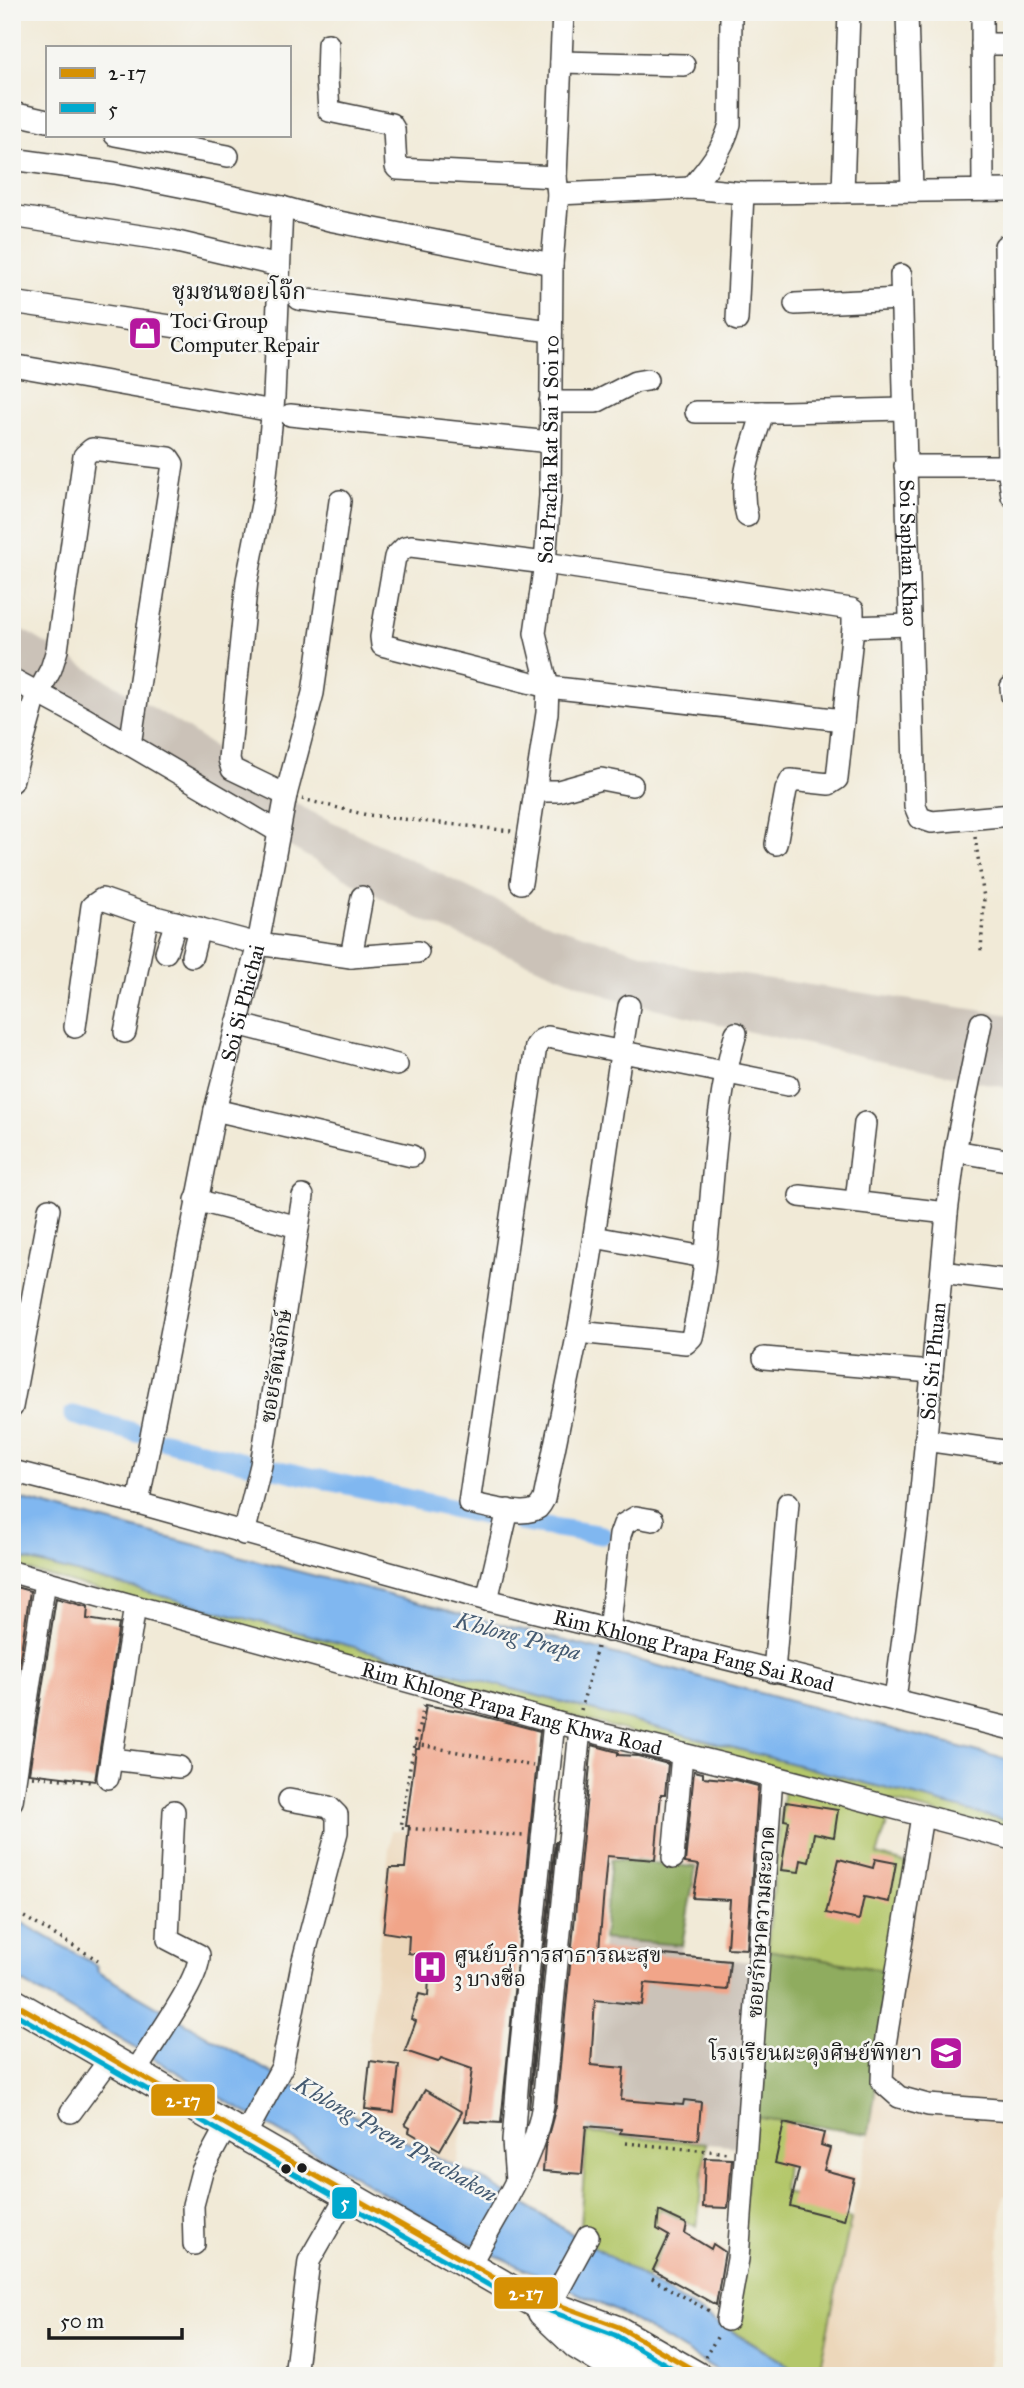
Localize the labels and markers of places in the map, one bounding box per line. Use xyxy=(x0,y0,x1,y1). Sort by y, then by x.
place label: Toci Group Computer Repair xyxy=(170,308,319,358)
shop icon: Toci Group Computer Repair xyxy=(126,314,164,352)
place label: ศูนย์บริการสาธารณะสุข 3 บางซื่อ xyxy=(454,1942,661,1992)
hospital icon: ศูนย์บริการสาธารณะสุข 3 บางซื่อ xyxy=(411,1948,449,1986)
school or university icon: โรงเรียนผะดุงศิษย์พิทยา xyxy=(927,2034,965,2072)
place label: โรงเรียนผะดุงศิษย์พิทยา xyxy=(708,2038,922,2067)
unlabelled marker xyxy=(295,2161,309,2175)
unlabelled marker xyxy=(279,2162,293,2176)

